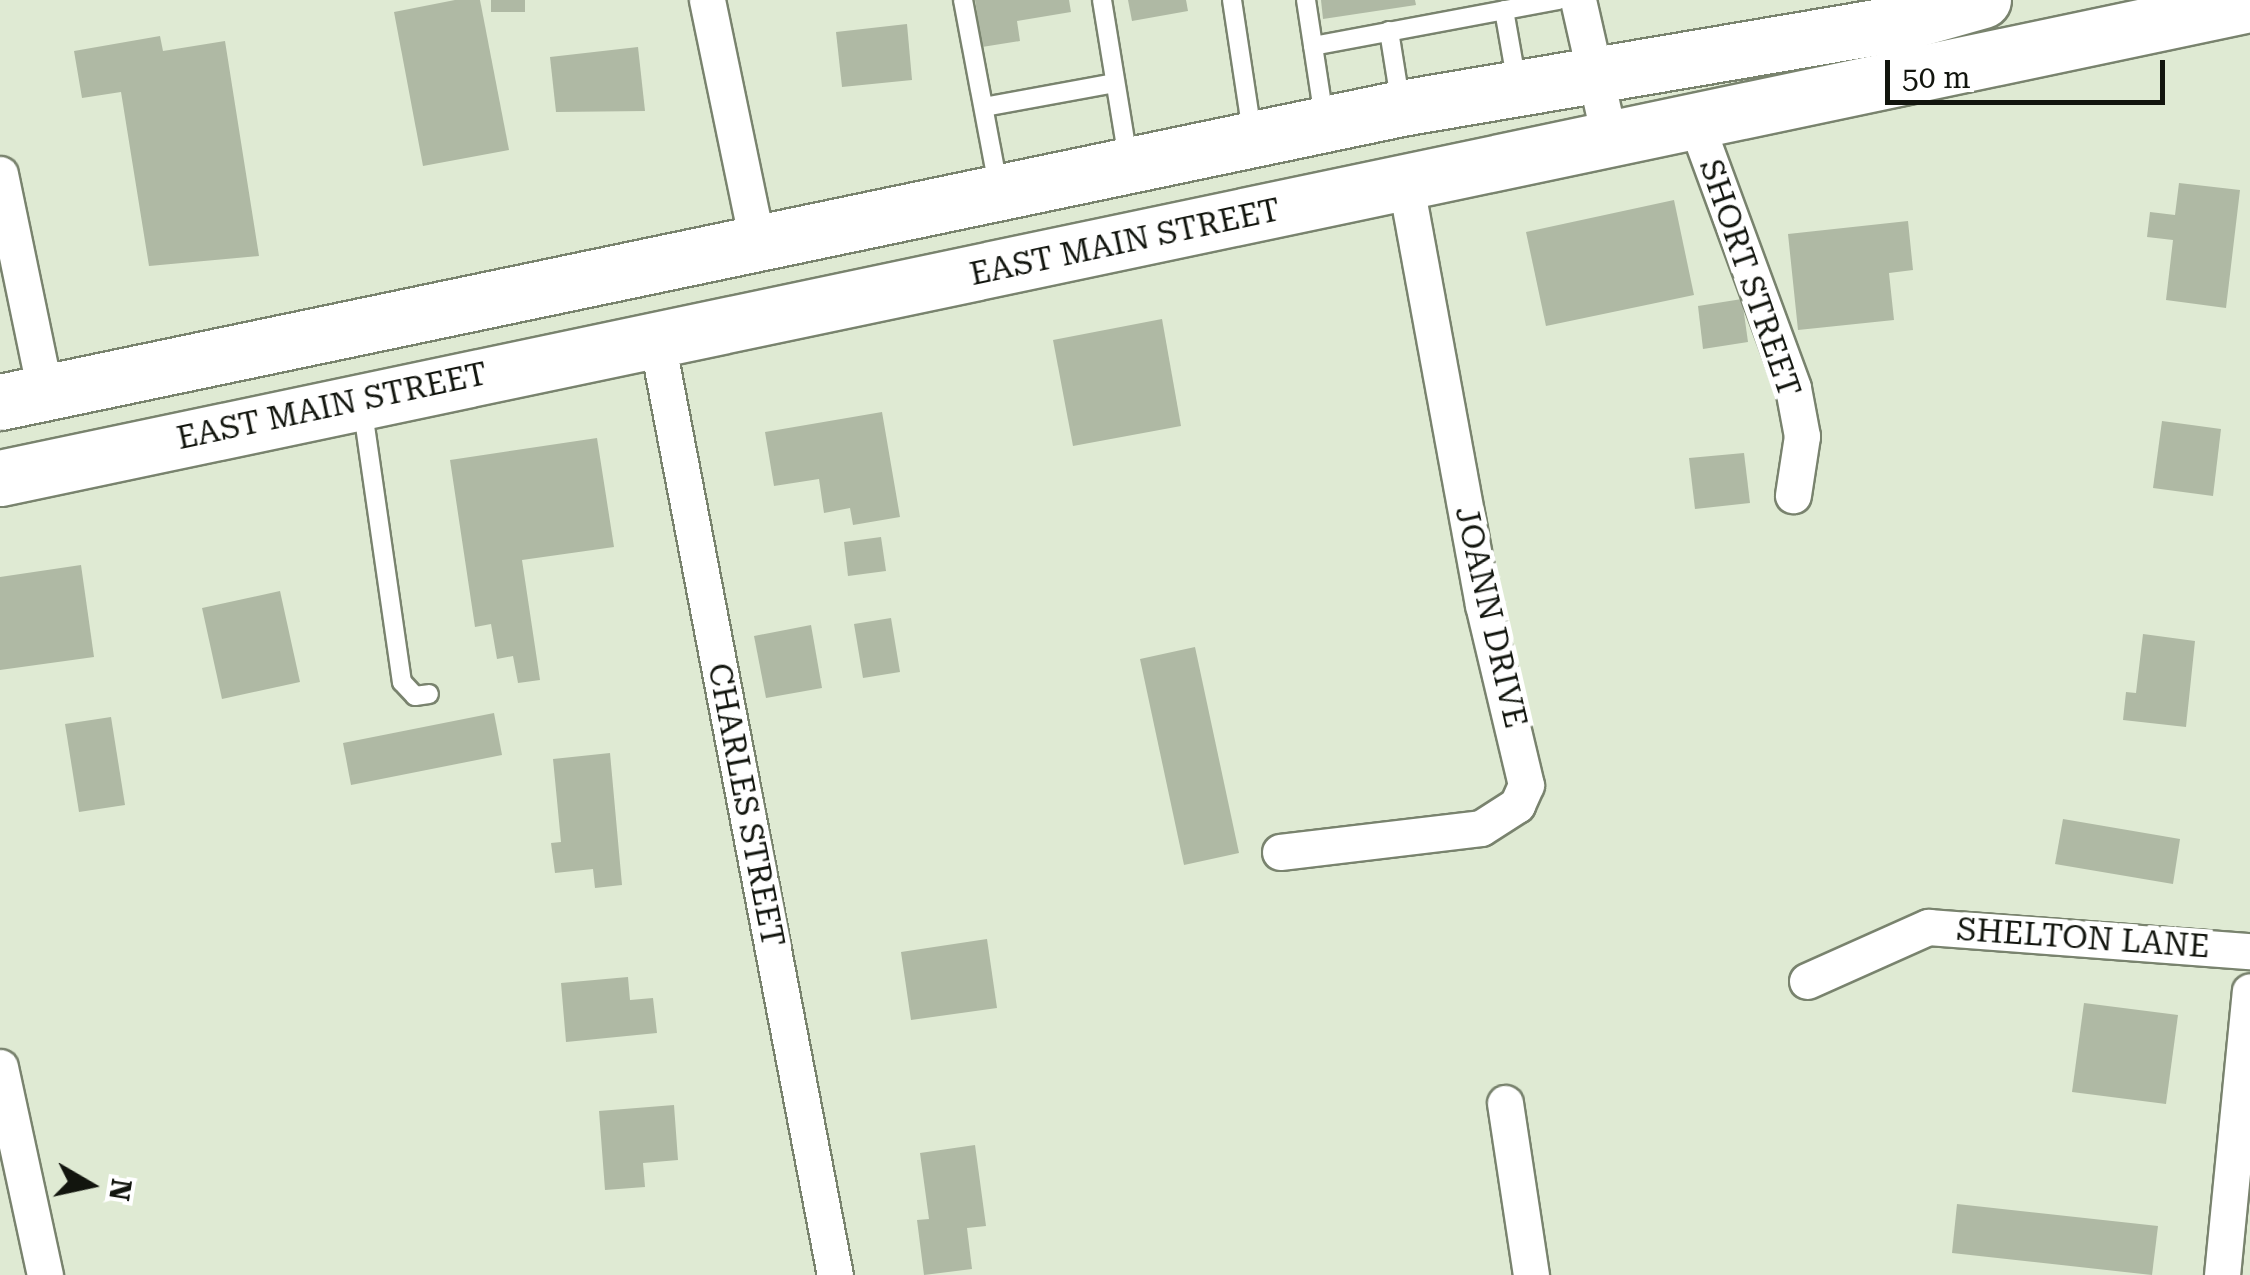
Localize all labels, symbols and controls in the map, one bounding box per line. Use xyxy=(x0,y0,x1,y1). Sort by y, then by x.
scale bar xyxy=(1890,40,2170,102)
text: 50 m xyxy=(1902,60,1971,95)
street label: SHORT STREET xyxy=(1691,154,1809,402)
street label: EAST MAIN STREET xyxy=(966,190,1284,294)
street label: EAST MAIN STREET xyxy=(173,354,491,458)
street label: JOANN DRIVE xyxy=(1447,502,1535,732)
street label: CHARLES STREET xyxy=(700,660,792,950)
street label: SHELTON LANE xyxy=(1955,910,2211,966)
north arrow xyxy=(40,1135,140,1235)
text: N xyxy=(102,1177,138,1203)

